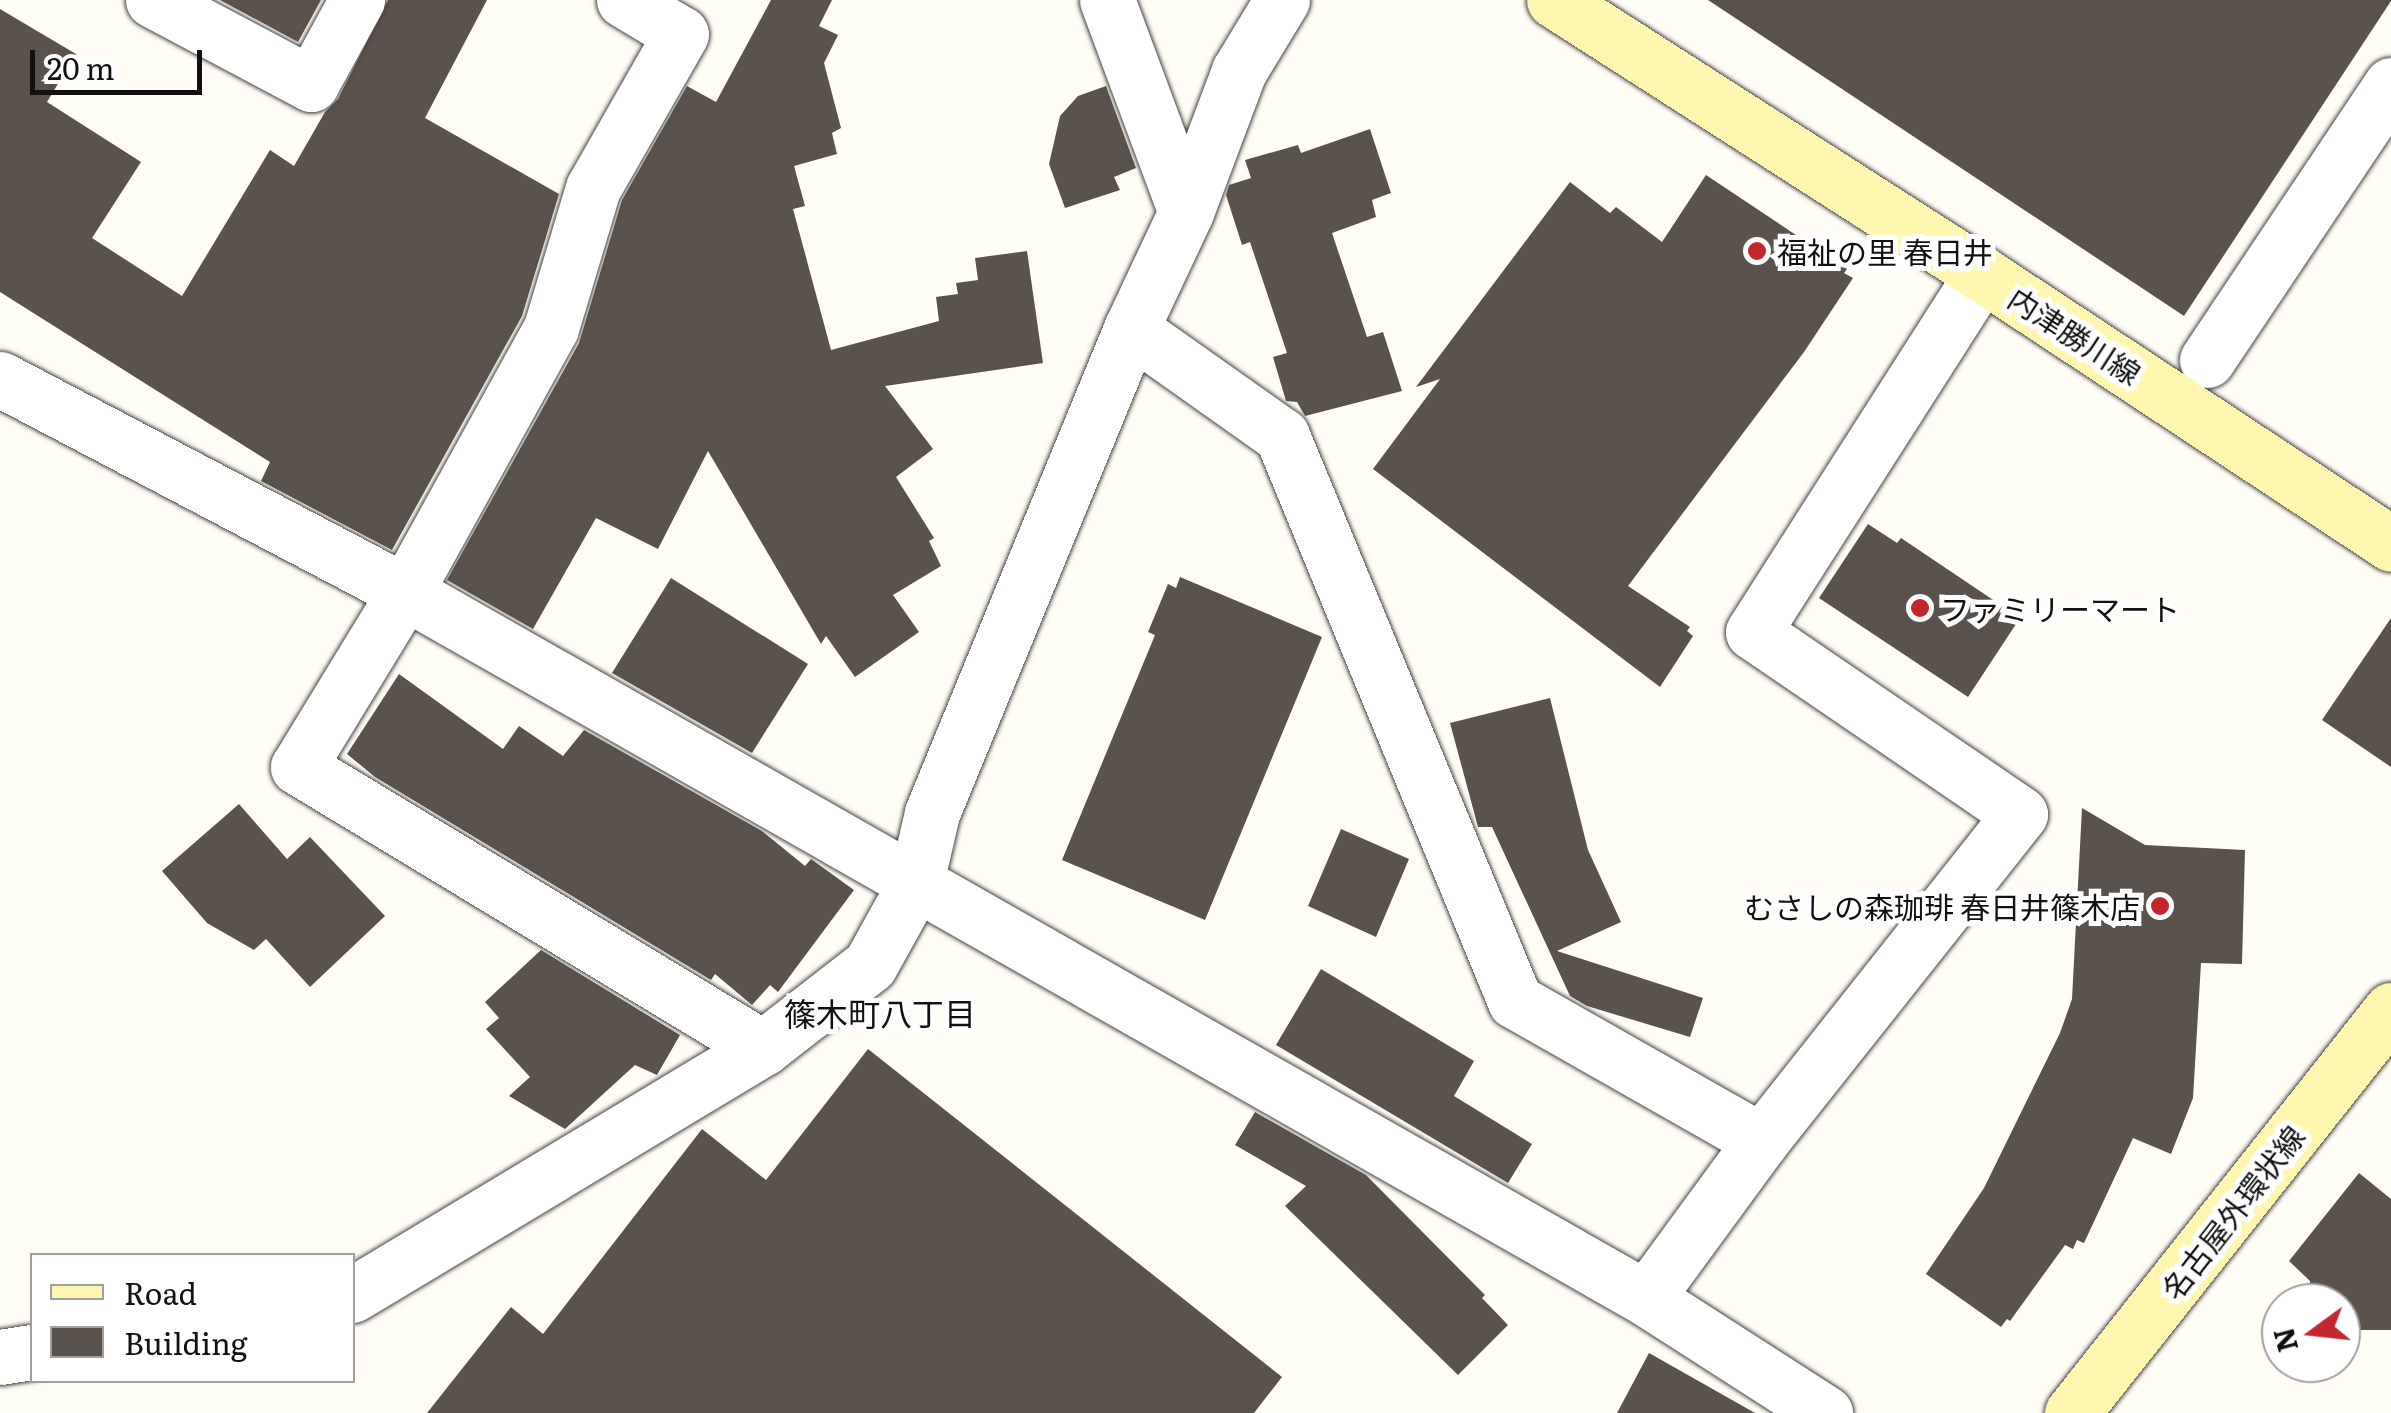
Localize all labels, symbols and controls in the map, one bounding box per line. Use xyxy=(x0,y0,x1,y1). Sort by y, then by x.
scale bar xyxy=(35,30,208,92)
text: 20 m xyxy=(47,45,115,89)
place label: 福祉の里 春日井 xyxy=(1777,233,1993,269)
marker: 福祉の里 春日井 xyxy=(1746,240,1768,262)
street label: 内津勝川線 xyxy=(2002,279,2148,391)
place label: ファミリーマート xyxy=(1940,590,2180,626)
marker: ファミリーマート xyxy=(1909,597,1931,619)
place label: むさしの森珈琲 春日井篠木店 xyxy=(1744,888,2140,924)
marker: むさしの森珈琲 春日井篠木店 xyxy=(2149,895,2171,917)
district label: 篠木町八丁目 xyxy=(784,993,976,1031)
street label: 名古屋外環状線 xyxy=(2153,1118,2311,1306)
legend xyxy=(30,1253,355,1383)
text: Road xyxy=(124,1270,197,1314)
north arrow xyxy=(2261,1283,2361,1383)
text: Building xyxy=(124,1320,248,1364)
text: N xyxy=(2261,1323,2307,1357)

